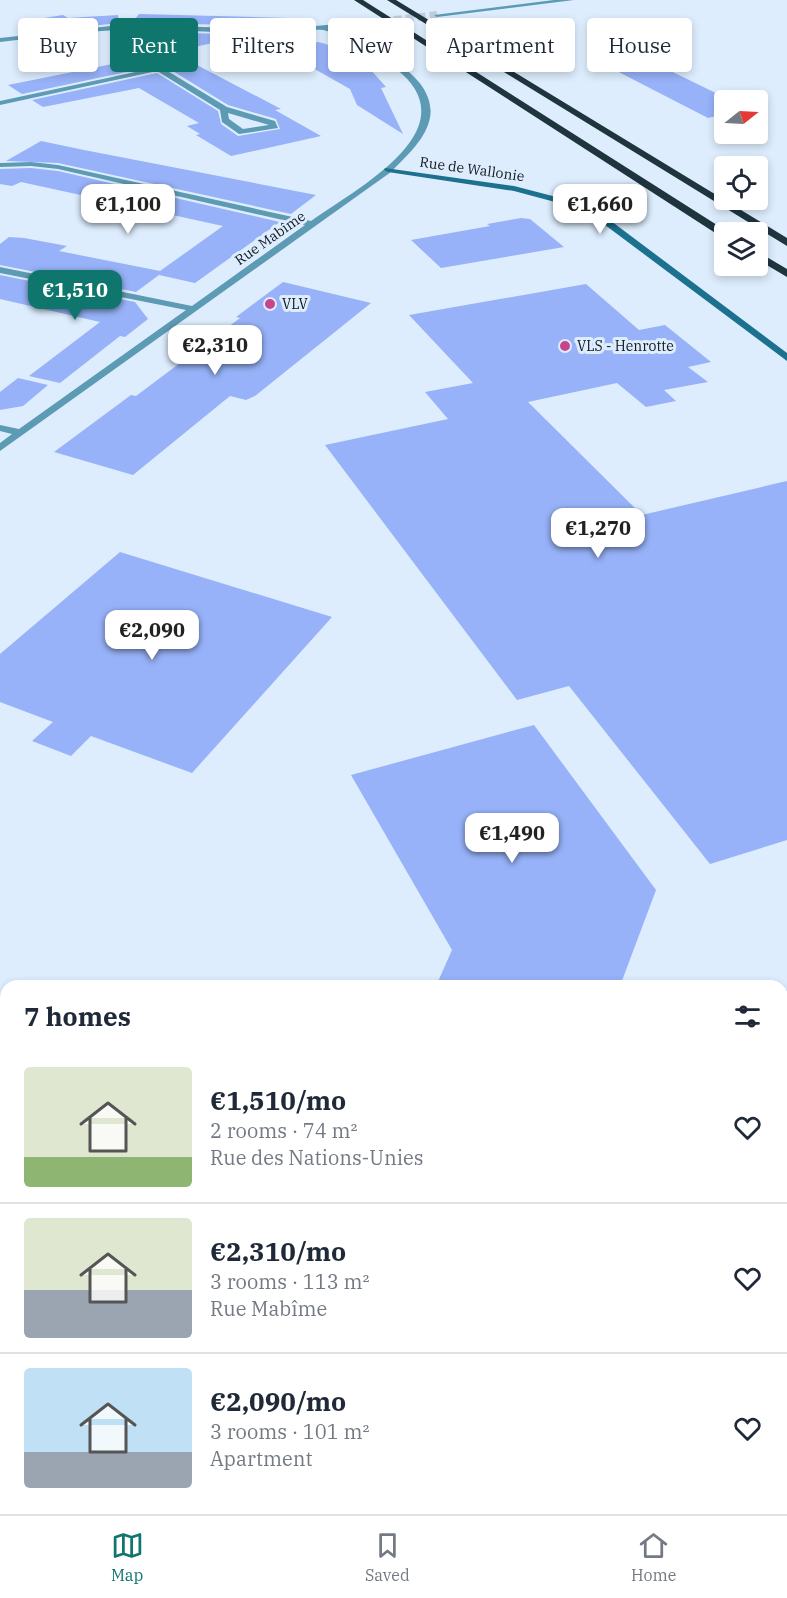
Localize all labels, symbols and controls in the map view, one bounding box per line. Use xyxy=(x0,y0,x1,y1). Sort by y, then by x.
chip: Buy xyxy=(18,18,98,72)
chip: Rent xyxy=(110,18,198,72)
chip: Filters xyxy=(210,18,316,72)
chip: New xyxy=(328,18,414,72)
chip: Apartment xyxy=(426,18,575,72)
chip: House xyxy=(587,18,692,72)
north arrow xyxy=(714,90,768,144)
map controls xyxy=(714,90,768,276)
street label: Rue de Wallonie xyxy=(418,153,526,185)
button: locate xyxy=(714,156,768,210)
pin: €1,100 xyxy=(79,184,177,235)
pin: €1,660 xyxy=(551,184,649,235)
text: €1,100 xyxy=(95,190,161,217)
text: €1,660 xyxy=(567,190,633,217)
street label: Rue Mabîme xyxy=(231,207,309,269)
button: layers xyxy=(714,222,768,276)
pin: €1,510 xyxy=(26,270,124,321)
text: €1,510 xyxy=(42,276,108,303)
place label: VLV xyxy=(282,295,308,313)
marker: VLV xyxy=(263,297,277,311)
pin: €2,310 xyxy=(166,325,264,376)
text: €2,310 xyxy=(182,331,248,358)
place label: VLS - Henrotte xyxy=(577,337,674,355)
marker: VLS - Henrotte xyxy=(558,339,572,353)
pin: €1,270 xyxy=(549,508,647,559)
text: €1,270 xyxy=(565,514,631,541)
pin: €2,090 xyxy=(103,610,201,661)
text: €2,090 xyxy=(119,616,185,643)
pin: €1,490 xyxy=(463,813,561,864)
text: €1,490 xyxy=(479,819,545,846)
text: 7 homes xyxy=(24,999,131,1033)
icon: filters xyxy=(731,1000,764,1033)
text: €1,510/mo xyxy=(210,1083,346,1117)
icon: home xyxy=(72,1091,144,1163)
icon: heart xyxy=(731,1111,764,1144)
text: 2 rooms · 74 m² xyxy=(210,1117,357,1144)
text: Rue des Nations-Unies xyxy=(210,1144,423,1171)
text: €2,310/mo xyxy=(210,1234,346,1268)
icon: home xyxy=(72,1242,144,1314)
icon: heart xyxy=(731,1262,764,1295)
text: 3 rooms · 113 m² xyxy=(210,1268,369,1295)
text: Rue Mabîme xyxy=(210,1295,327,1322)
text: €2,090/mo xyxy=(210,1384,346,1418)
icon: home xyxy=(72,1392,144,1464)
icon: heart xyxy=(731,1412,764,1445)
text: 3 rooms · 101 m² xyxy=(210,1418,369,1445)
text: Apartment xyxy=(210,1445,313,1472)
tab: Map xyxy=(111,1529,144,1585)
tab: Saved xyxy=(365,1529,410,1585)
tab: Home xyxy=(631,1529,676,1585)

